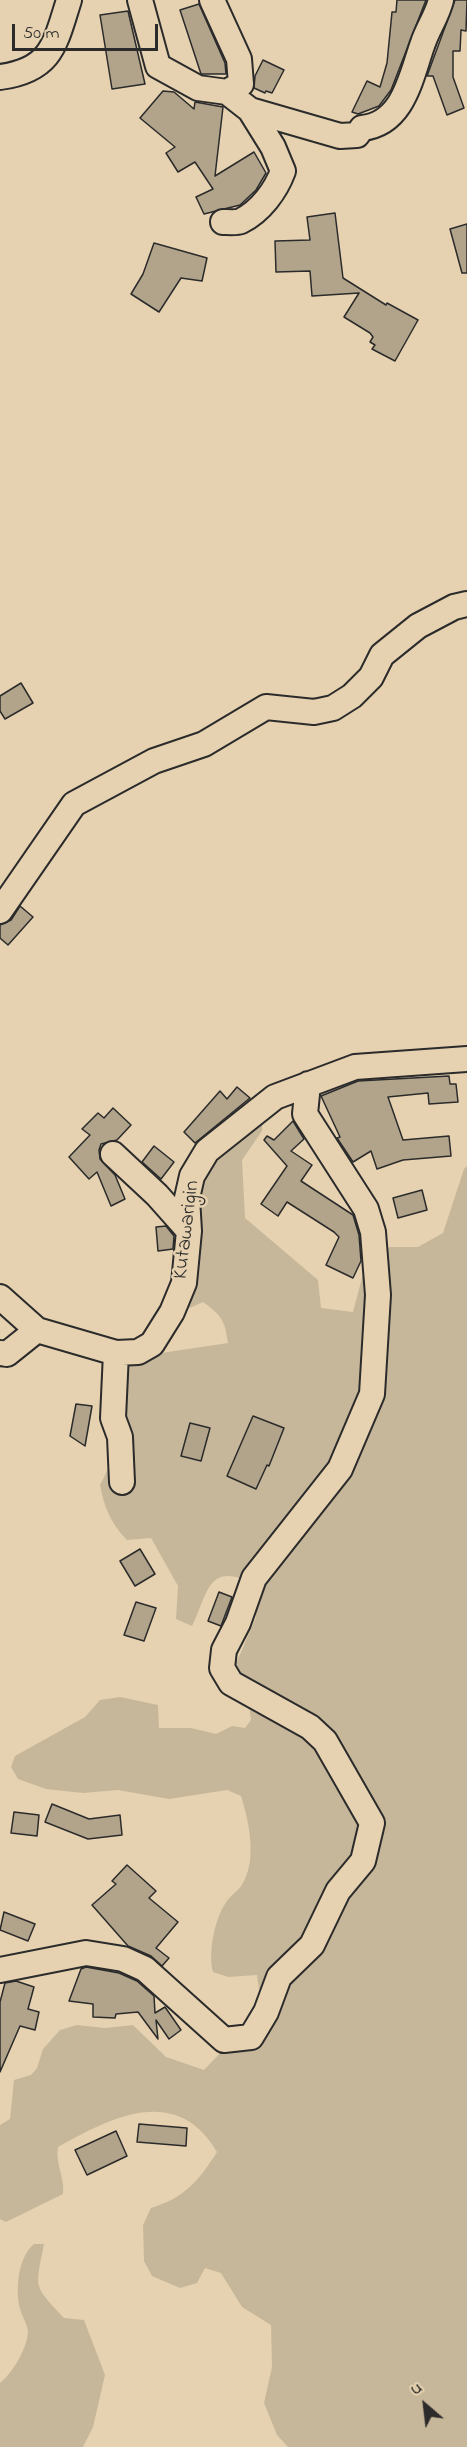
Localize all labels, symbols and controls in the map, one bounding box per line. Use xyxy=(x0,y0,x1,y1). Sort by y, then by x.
scale bar xyxy=(15,12,160,50)
text: 50 m xyxy=(23,21,60,47)
street label: Kutawarigin xyxy=(169,1179,207,1281)
north arrow xyxy=(395,2375,455,2435)
text: U xyxy=(406,2376,427,2402)

